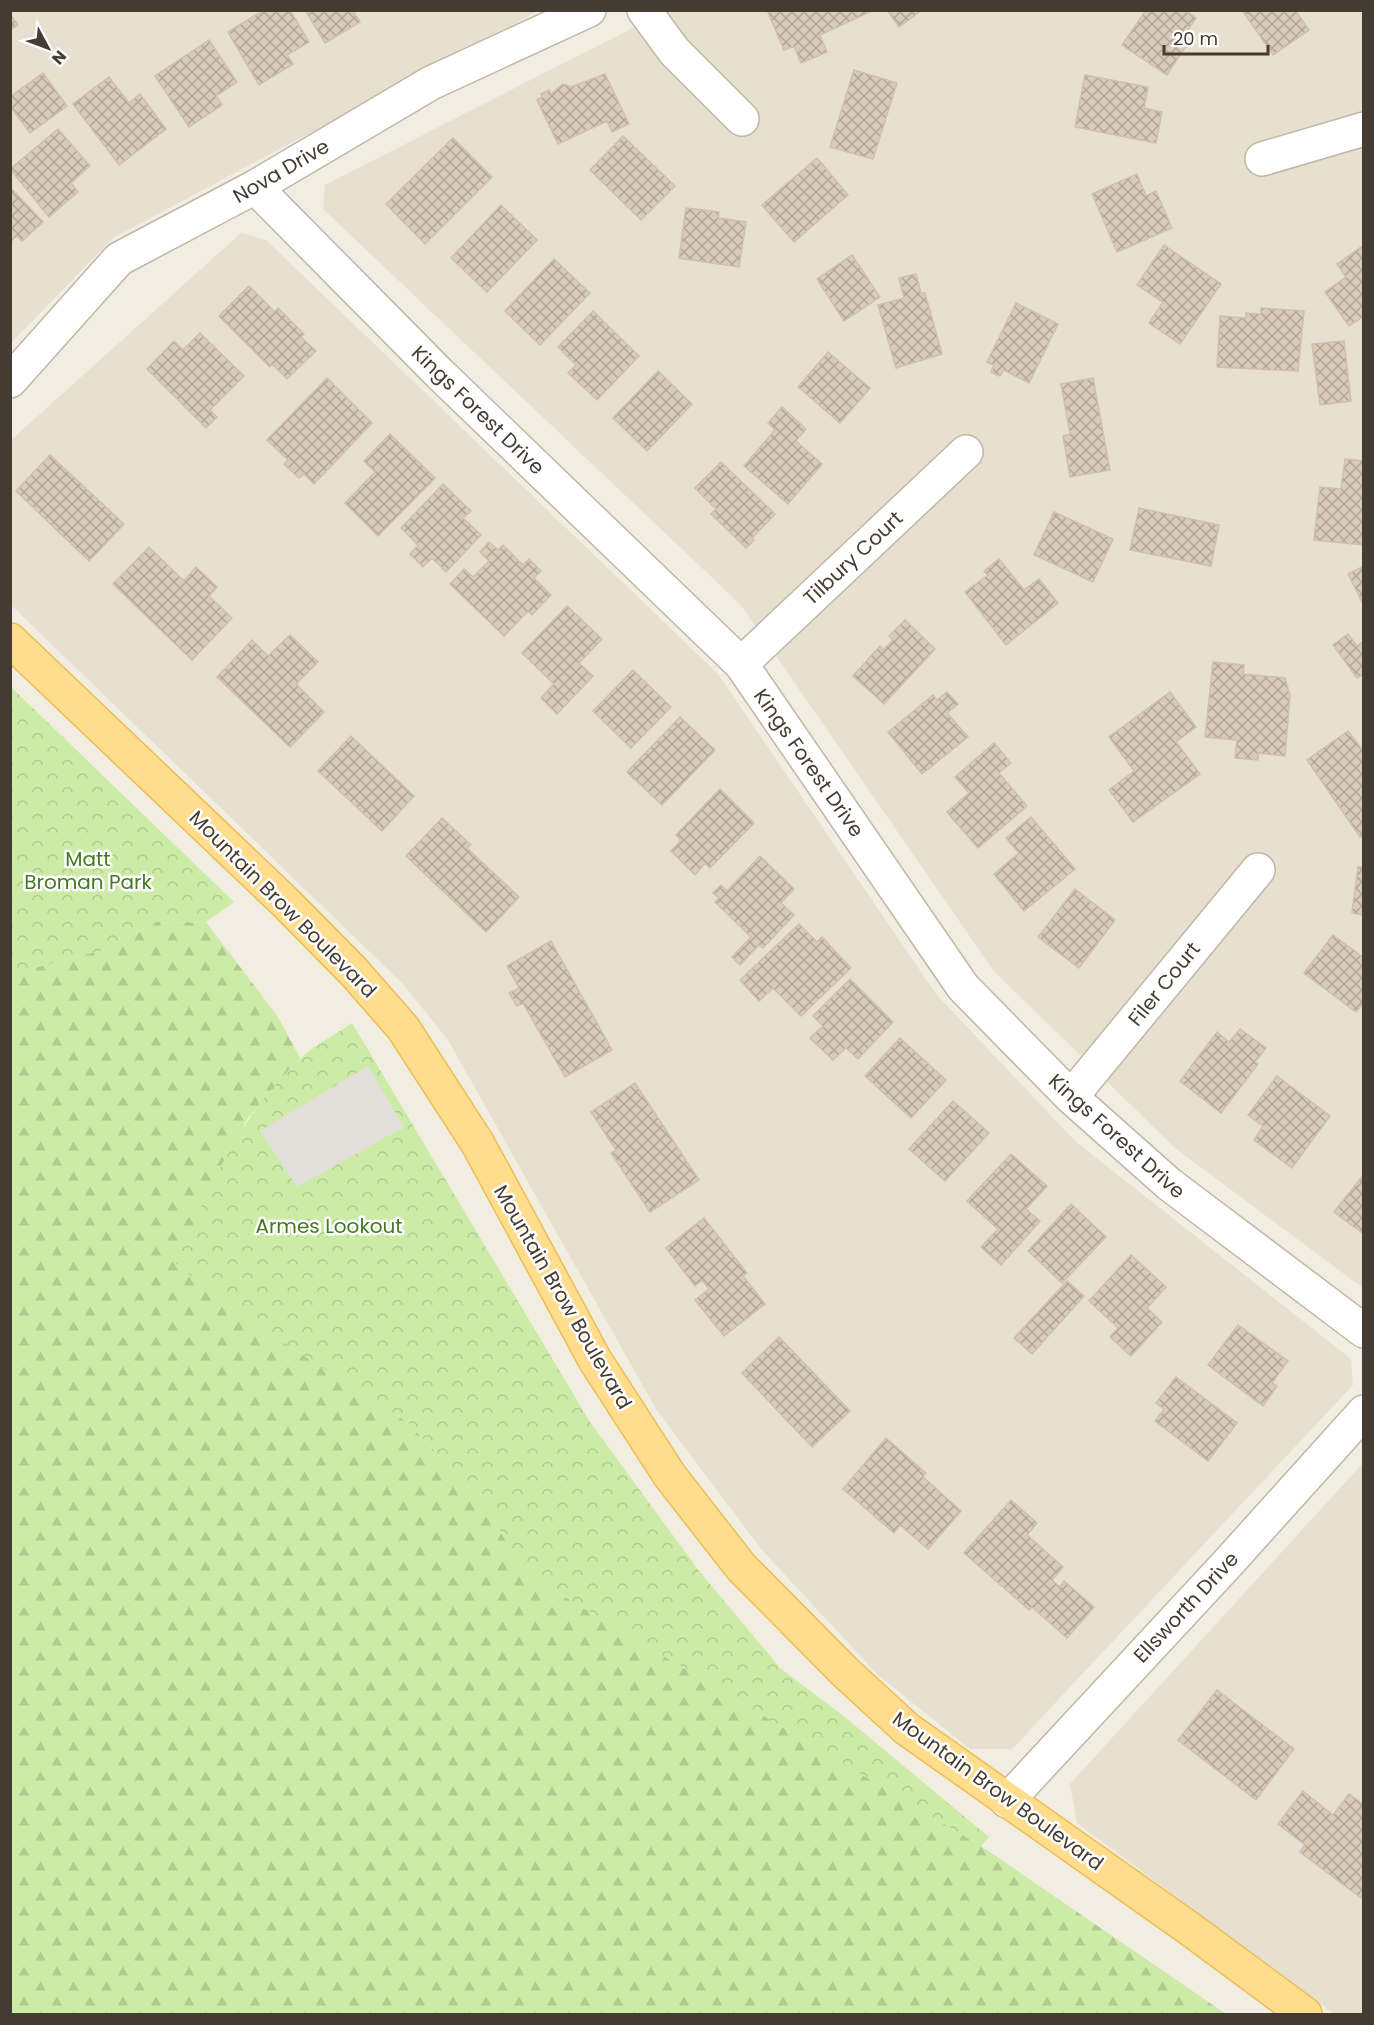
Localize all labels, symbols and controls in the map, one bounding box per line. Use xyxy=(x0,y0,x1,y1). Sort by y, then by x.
north arrow xyxy=(18,18,78,78)
scale bar xyxy=(1164,18,1268,56)
text: 20 m xyxy=(1173,26,1218,51)
text: N xyxy=(46,45,72,70)
street label: Nova Drive xyxy=(228,132,334,210)
street label: Kings Forest Drive xyxy=(405,339,551,481)
street label: Tilbury Court xyxy=(797,505,909,611)
street label: Kings Forest Drive xyxy=(747,683,871,843)
street label: Mountain Brow Boulevard xyxy=(183,804,383,1004)
park label: Matt Broman Park xyxy=(24,845,153,896)
street label: Filer Court xyxy=(1121,936,1207,1032)
street label: Kings Forest Drive xyxy=(1043,1067,1191,1205)
street label: Mountain Brow Boulevard xyxy=(487,1180,639,1414)
park label: Armes Lookout xyxy=(255,1212,403,1240)
street label: Ellsworth Drive xyxy=(1127,1545,1245,1669)
street label: Mountain Brow Boulevard xyxy=(887,1705,1109,1877)

